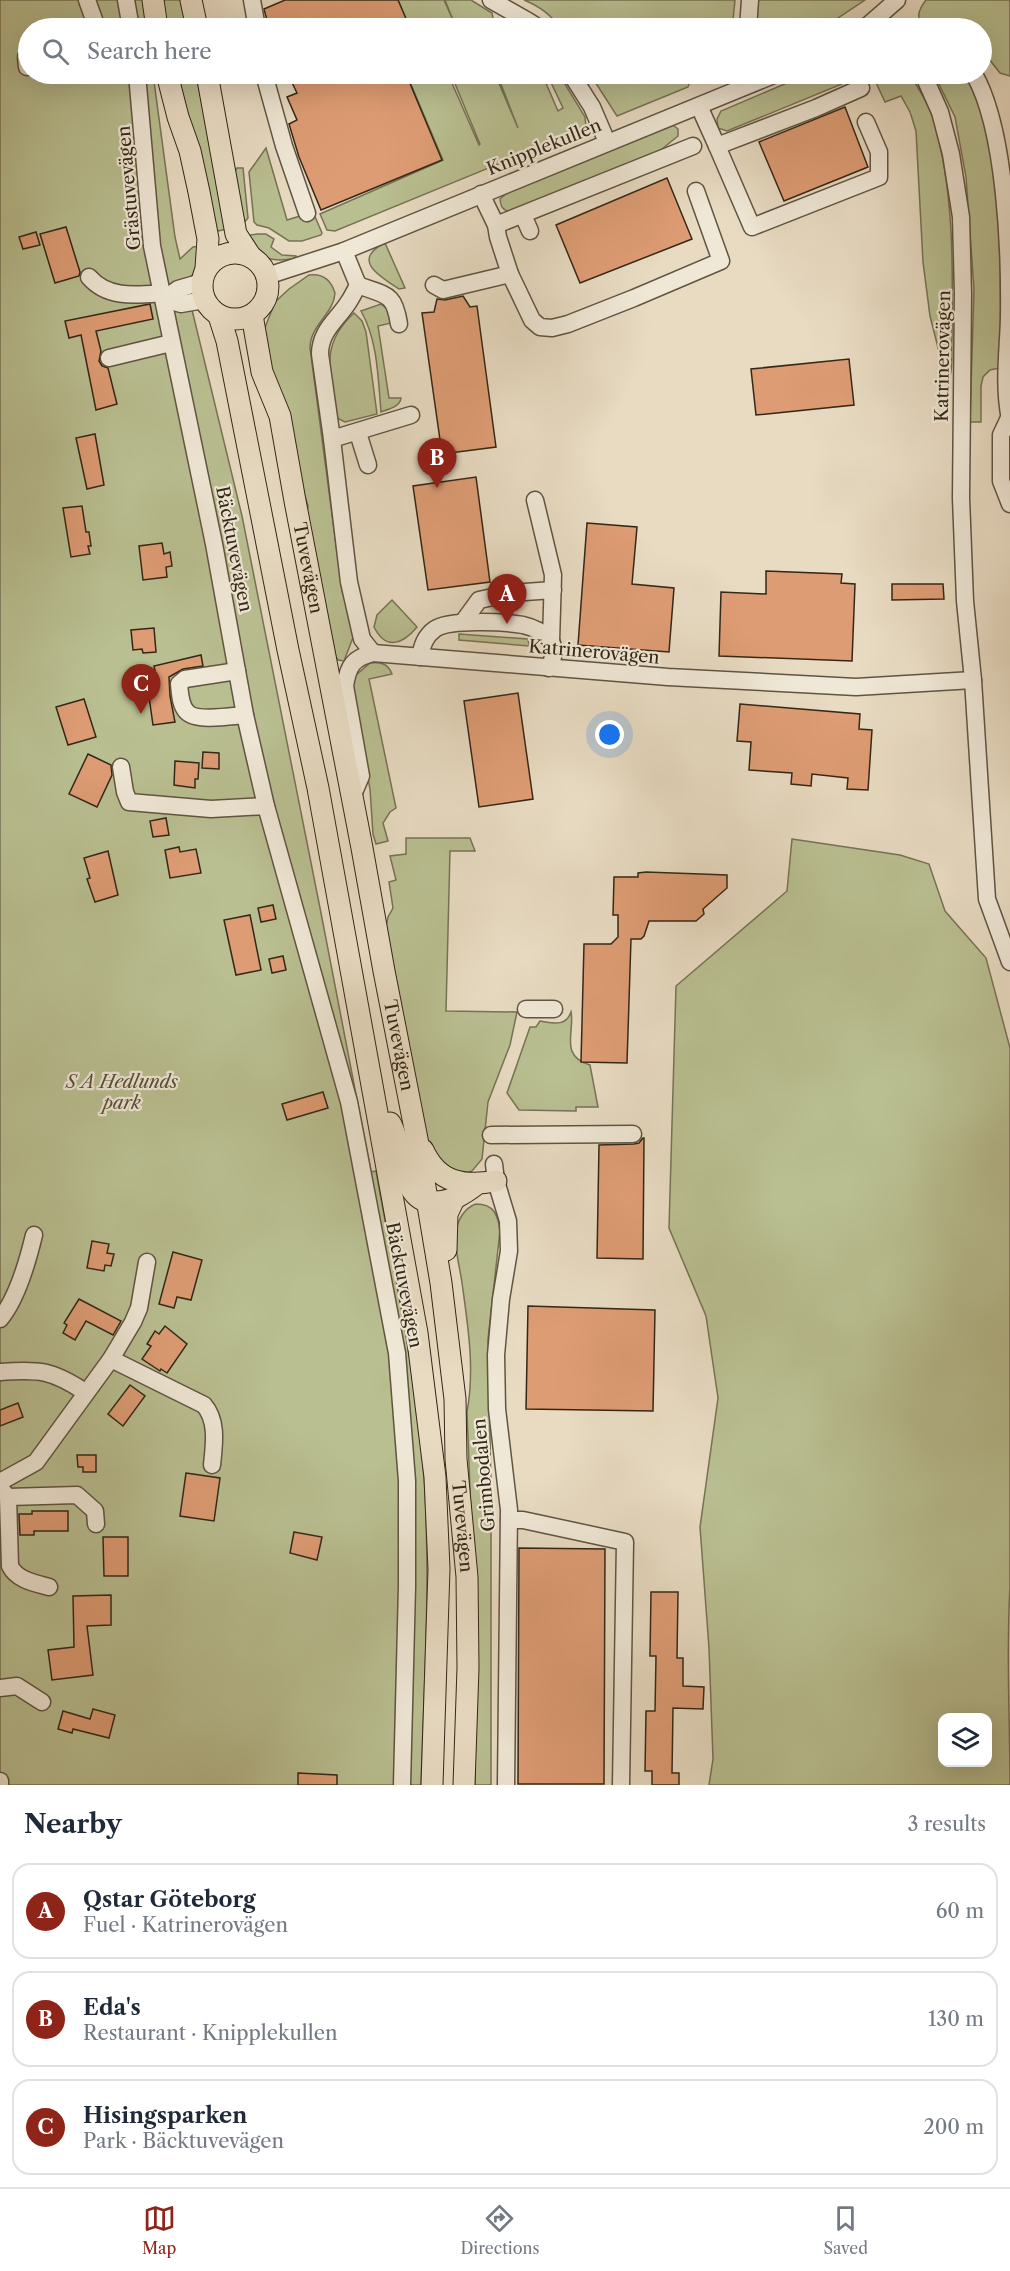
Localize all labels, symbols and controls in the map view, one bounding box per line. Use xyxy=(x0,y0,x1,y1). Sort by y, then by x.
search box xyxy=(18,18,992,84)
icon: search xyxy=(39,35,72,68)
text: Search here xyxy=(87,38,212,65)
street label: Knipplekullen xyxy=(483,114,605,180)
street label: Grästuvevägen xyxy=(113,125,145,251)
street label: Katrinerovägen xyxy=(931,290,955,422)
pin: B xyxy=(418,438,456,488)
street label: Bäcktuvevägen xyxy=(211,484,257,614)
street label: Tuvevägen xyxy=(288,521,327,615)
pin: A xyxy=(488,574,526,624)
street label: Katrinerovägen xyxy=(527,635,661,669)
pin: C xyxy=(122,664,160,714)
your location xyxy=(595,720,624,749)
street label: Tuvevägen xyxy=(379,998,418,1093)
park label: S A Hedlunds park xyxy=(65,1071,178,1114)
street label: Bäcktuvevägen xyxy=(381,1220,427,1350)
street label: Grimbodalen xyxy=(468,1418,500,1532)
street label: Tuvevägen xyxy=(447,1480,478,1574)
map controls xyxy=(938,1713,992,1767)
button: layers xyxy=(938,1713,992,1767)
text: Nearby xyxy=(24,1808,122,1840)
text: 3 results xyxy=(908,1812,986,1836)
text: Qstar Göteborg xyxy=(83,1886,256,1913)
text: A xyxy=(38,1899,53,1923)
text: 60 m xyxy=(936,1899,984,1923)
text: Fuel · Katrinerovägen xyxy=(83,1913,288,1937)
text: Eda's xyxy=(83,1994,141,2021)
text: B xyxy=(38,2007,53,2031)
text: 130 m xyxy=(928,2007,984,2031)
text: Restaurant · Knipplekullen xyxy=(83,2021,337,2045)
text: Hisingsparken xyxy=(83,2102,247,2129)
text: C xyxy=(37,2115,54,2139)
text: 200 m xyxy=(923,2115,984,2139)
text: Park · Bäcktuvevägen xyxy=(83,2129,284,2153)
tab: Map xyxy=(142,2202,176,2258)
tab: Directions xyxy=(460,2202,539,2258)
tab: Saved xyxy=(824,2202,868,2258)

